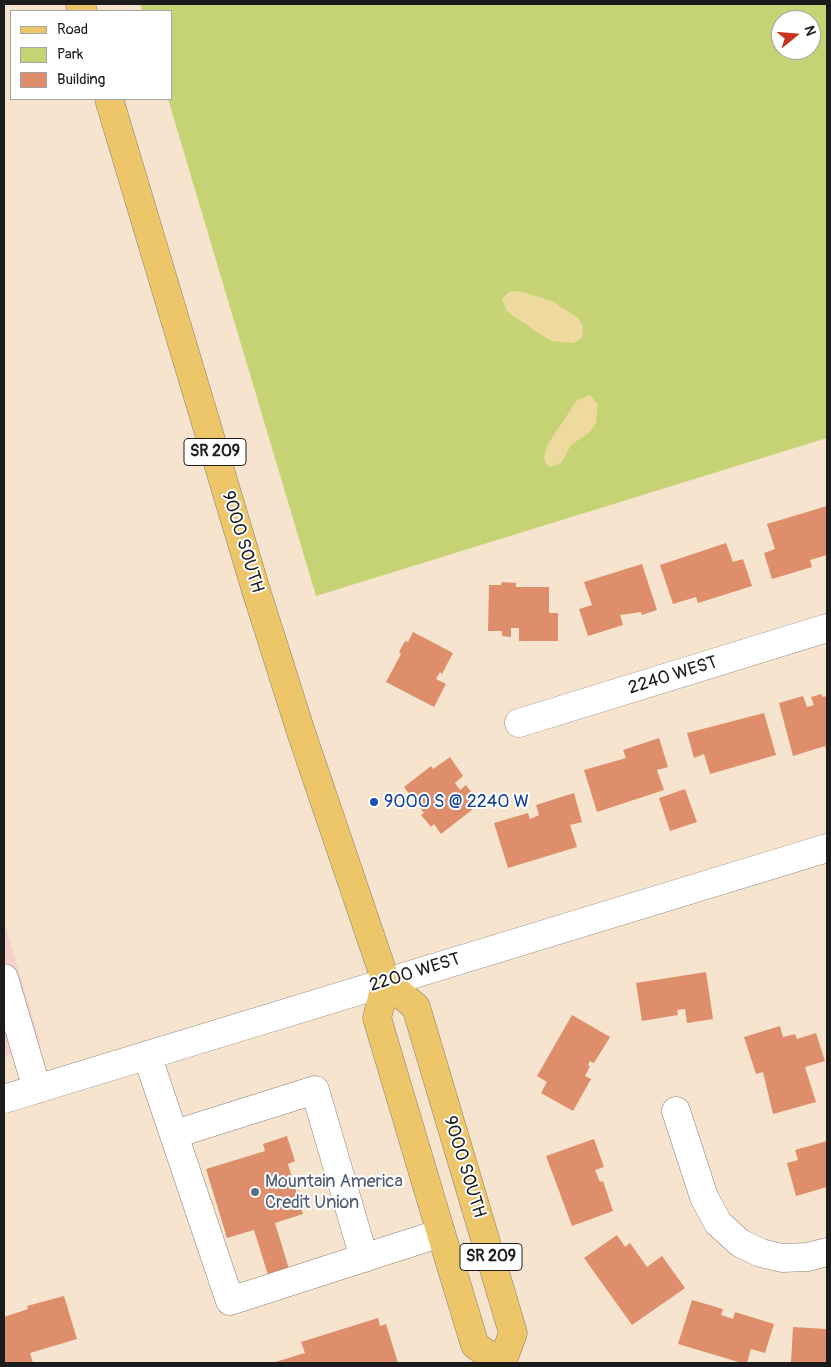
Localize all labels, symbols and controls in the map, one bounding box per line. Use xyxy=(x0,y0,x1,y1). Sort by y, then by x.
legend xyxy=(10,10,172,100)
north arrow xyxy=(771,10,821,60)
text: Road xyxy=(57,20,88,39)
text: N xyxy=(800,24,819,38)
text: Park xyxy=(57,45,83,64)
text: Building xyxy=(57,70,105,89)
road number: SR 209 xyxy=(184,438,246,466)
street label: 9000 SOUTH xyxy=(216,489,268,595)
street label: 2240 WEST xyxy=(626,652,720,700)
place label: 9000 S @ 2240 W xyxy=(384,791,529,813)
marker: 9000 S @ 2240 W xyxy=(368,796,380,808)
street label: 2200 WEST xyxy=(367,949,463,997)
street label: 9000 SOUTH xyxy=(438,1114,490,1220)
place label: Mountain America Credit Union xyxy=(265,1171,403,1214)
marker: Mountain America Credit Union xyxy=(249,1186,261,1198)
road number: SR 209 xyxy=(460,1244,522,1270)

